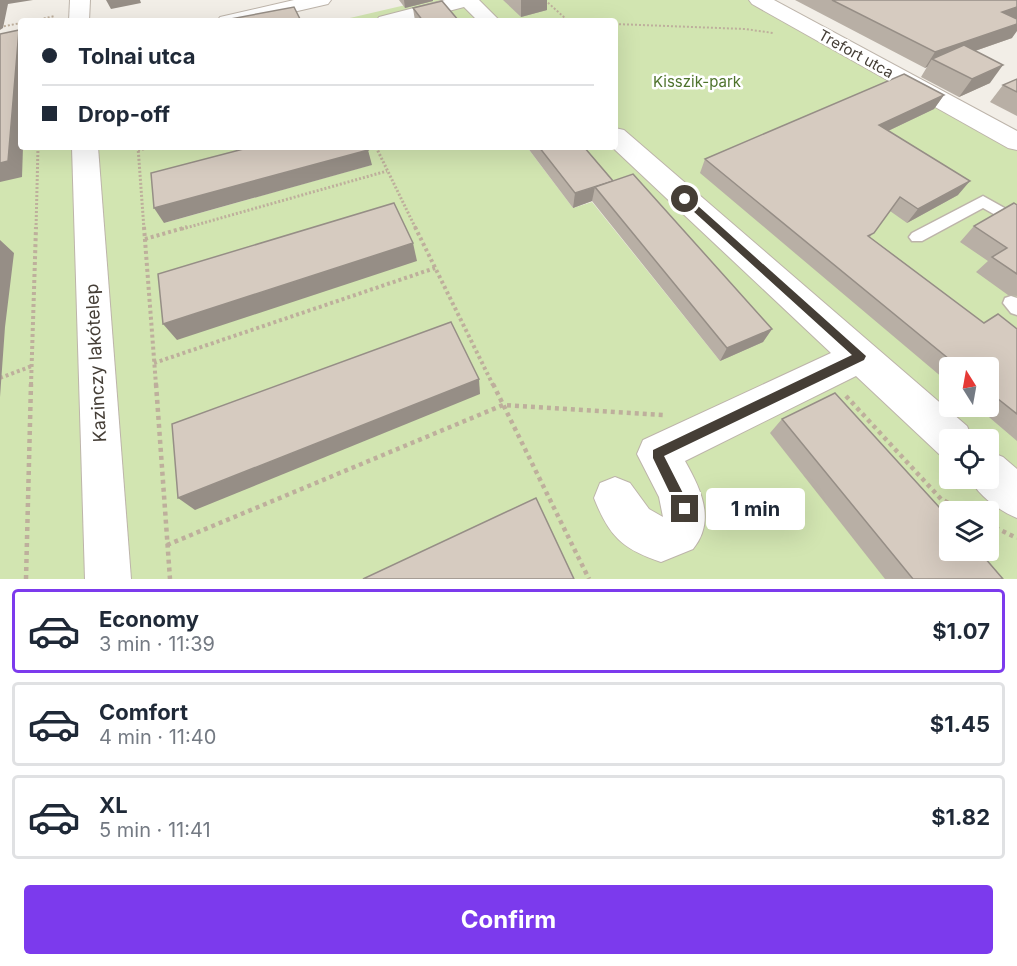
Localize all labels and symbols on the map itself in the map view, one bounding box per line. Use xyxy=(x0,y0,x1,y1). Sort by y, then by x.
street label: Trefort utca xyxy=(815,25,897,82)
park label: Kisszik-park xyxy=(653,72,742,91)
route start xyxy=(671,185,698,212)
street label: Kazinczy lakótelep xyxy=(81,283,110,443)
north arrow xyxy=(939,357,999,417)
callout: 1 min xyxy=(706,488,805,530)
route end xyxy=(671,495,698,522)

